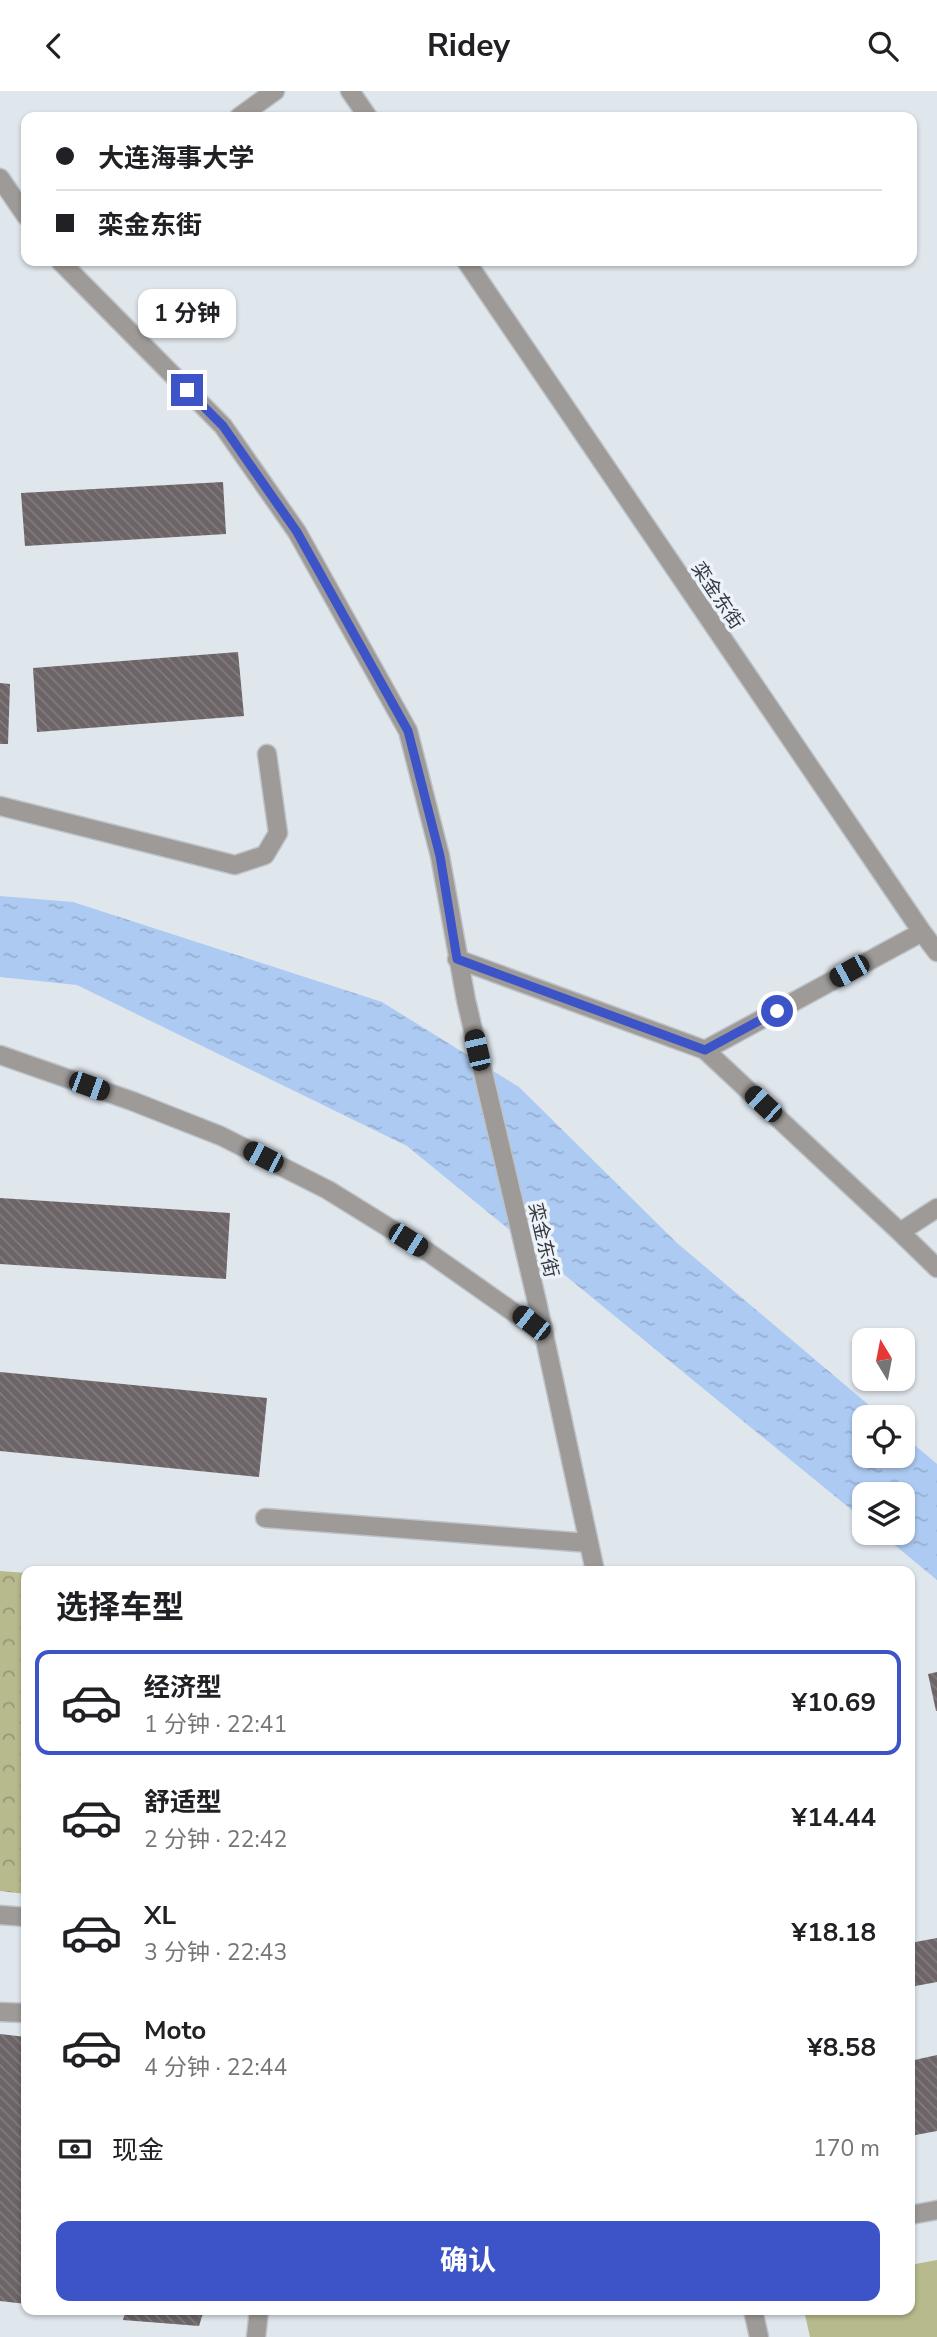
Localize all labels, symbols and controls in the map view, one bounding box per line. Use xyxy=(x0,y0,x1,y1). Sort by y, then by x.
text: Ridey xyxy=(427,24,510,67)
icon: back xyxy=(35,27,73,65)
icon: search xyxy=(864,27,902,65)
text: 大连海事大学 xyxy=(98,141,254,176)
text: 栾金东街 xyxy=(98,208,202,243)
callout: 1 分钟 xyxy=(138,289,236,337)
text: 1 分钟 xyxy=(154,298,220,329)
route end xyxy=(171,374,203,406)
street label: 栾金东街 xyxy=(685,557,749,634)
car xyxy=(826,952,873,990)
route start xyxy=(761,995,793,1027)
car xyxy=(463,1027,492,1073)
car xyxy=(66,1069,113,1103)
car xyxy=(741,1082,786,1126)
car xyxy=(240,1138,287,1176)
street label: 栾金东街 xyxy=(522,1200,564,1280)
car xyxy=(385,1220,432,1260)
car xyxy=(508,1302,555,1344)
north arrow xyxy=(852,1328,915,1391)
map controls xyxy=(852,1328,915,1545)
button: locate xyxy=(852,1405,915,1468)
button: layers xyxy=(852,1482,915,1545)
text: 选择车型 xyxy=(56,1586,184,1629)
text: 经济型 xyxy=(144,1670,222,1705)
icon: car xyxy=(60,1671,123,1734)
text: ¥10.69 xyxy=(792,1685,876,1720)
text: 1 分钟 · 22:41 xyxy=(144,1709,287,1740)
text: 舒适型 xyxy=(144,1785,222,1820)
icon: car xyxy=(60,1786,123,1849)
text: ¥14.44 xyxy=(792,1800,876,1835)
text: 2 分钟 · 22:42 xyxy=(144,1824,287,1855)
text: XL xyxy=(144,1898,176,1933)
icon: car xyxy=(60,1901,123,1964)
text: ¥18.18 xyxy=(792,1915,876,1950)
text: 3 分钟 · 22:43 xyxy=(144,1937,287,1968)
text: Moto xyxy=(144,2013,206,2048)
icon: car xyxy=(60,2016,123,2079)
text: ¥8.58 xyxy=(807,2030,876,2065)
text: 4 分钟 · 22:44 xyxy=(144,2052,287,2083)
icon: cash xyxy=(56,2130,94,2168)
text: 现金 xyxy=(112,2133,164,2168)
text: 170 m xyxy=(813,2133,880,2164)
button: 确认 xyxy=(56,2221,880,2301)

